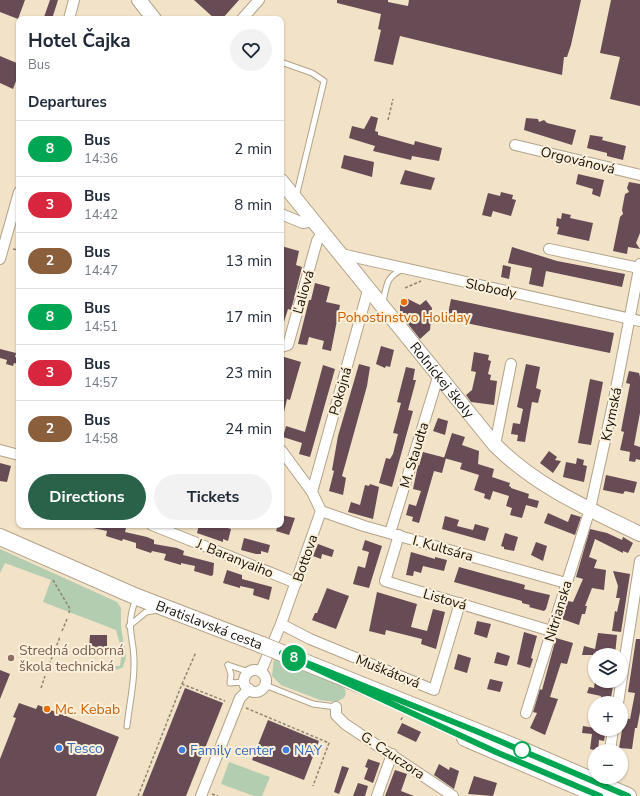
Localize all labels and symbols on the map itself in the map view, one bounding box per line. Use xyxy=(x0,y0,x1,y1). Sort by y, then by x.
street label: Orgovánová xyxy=(539,142,617,179)
street label: Ľaliová xyxy=(288,268,319,316)
street label: Slobody xyxy=(464,274,519,303)
marker: Pohostinstvo Holiday xyxy=(399,297,409,307)
place label: Pohostinstvo Holiday xyxy=(337,308,472,327)
street label: Roľníckej školy xyxy=(405,338,479,423)
street label: Pokojná xyxy=(325,365,356,418)
street label: Krymská xyxy=(597,385,626,443)
street label: M. Staudta xyxy=(395,420,434,490)
street label: I. Kultsára xyxy=(410,531,475,566)
street label: Bottova xyxy=(289,532,322,584)
street label: J. Baranyaiho xyxy=(192,534,276,583)
street label: Nitrianska xyxy=(540,578,577,644)
street label: Listová xyxy=(421,584,469,615)
street label: Bratislavská cesta xyxy=(153,596,265,654)
place label: Stredná odborná škola technická xyxy=(19,641,124,676)
line badge: 8 xyxy=(281,645,307,671)
street label: Muškátová xyxy=(353,650,423,693)
marker: Stredná odborná škola technická xyxy=(6,653,16,663)
place label: Mc. Kebab xyxy=(55,700,120,719)
marker: Mc. Kebab xyxy=(42,704,52,714)
street label: G. Czuczora xyxy=(357,727,428,784)
place label: Tesco xyxy=(67,739,103,758)
place label: Family center xyxy=(190,741,274,760)
place label: NAY xyxy=(294,741,323,760)
unlabelled marker xyxy=(513,741,531,759)
marker: Tesco xyxy=(54,743,64,753)
marker: Family center xyxy=(177,745,187,755)
marker: NAY xyxy=(281,745,291,755)

